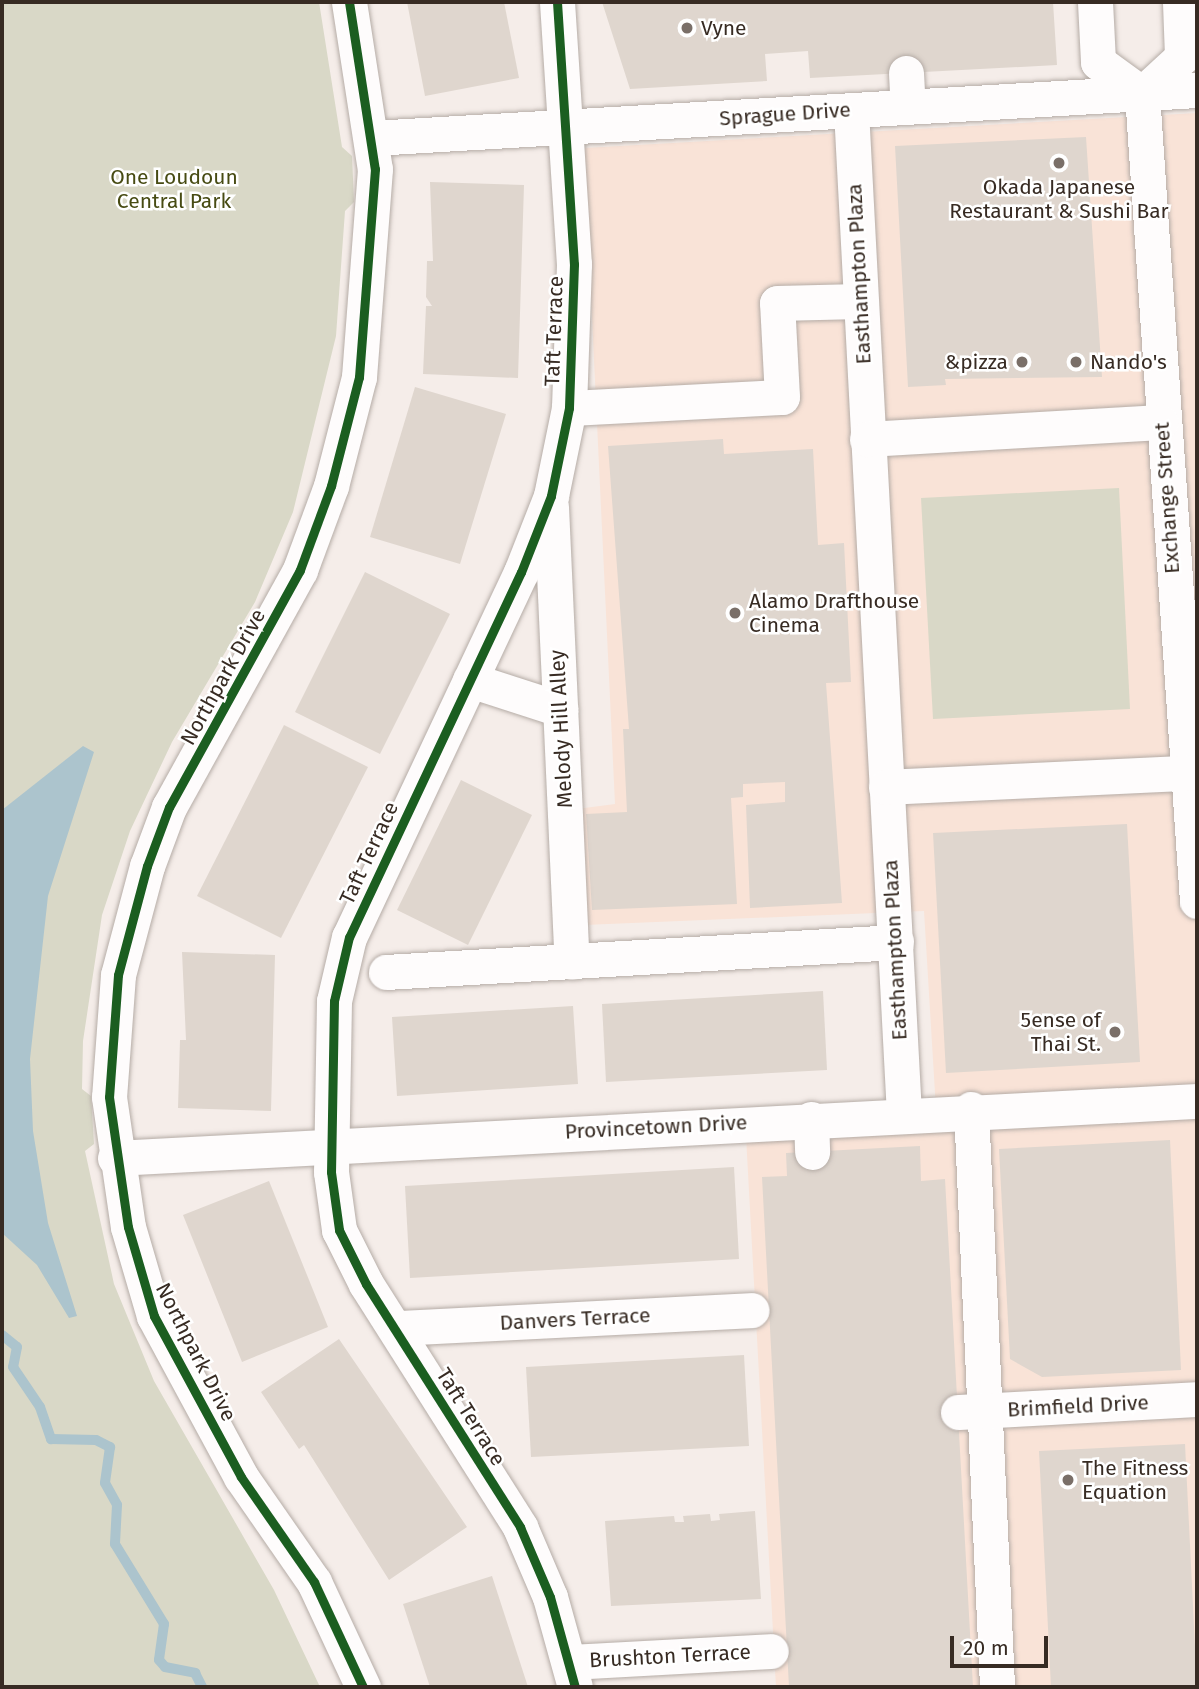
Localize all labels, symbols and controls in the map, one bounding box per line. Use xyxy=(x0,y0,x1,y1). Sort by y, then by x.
place label: Vyne xyxy=(701,15,747,41)
marker: Vyne xyxy=(679,20,695,36)
street label: Sprague Drive xyxy=(718,97,852,131)
marker: Okada Japanese Restaurant & Sushi Bar xyxy=(1051,155,1067,171)
park label: One Loudoun Central Park xyxy=(110,164,238,214)
place label: Okada Japanese Restaurant & Sushi Bar xyxy=(949,174,1169,224)
street label: Easthampton Plaza xyxy=(842,183,876,365)
street label: Taft Terrace xyxy=(539,275,569,387)
place label: &pizza xyxy=(945,349,1008,375)
place label: Nando's xyxy=(1090,349,1167,375)
marker: &pizza xyxy=(1014,354,1030,370)
marker: Nando's xyxy=(1068,354,1084,370)
street label: Exchange Street xyxy=(1149,421,1185,575)
place label: Alamo Drafthouse Cinema xyxy=(749,588,919,638)
street label: Northpark Drive xyxy=(175,604,271,750)
marker: Alamo Drafthouse Cinema xyxy=(727,605,743,621)
street label: Melody Hill Alley xyxy=(544,649,578,809)
street label: Taft Terrace xyxy=(334,798,404,908)
street label: Easthampton Plaza xyxy=(878,859,912,1041)
place label: 5ense of Thai St. xyxy=(1021,1007,1101,1057)
marker: 5ense of Thai St. xyxy=(1107,1024,1123,1040)
street label: Provincetown Drive xyxy=(564,1110,748,1144)
street label: Northpark Drive xyxy=(150,1279,242,1425)
street label: Danvers Terrace xyxy=(499,1302,651,1336)
street label: Taft Terrace xyxy=(431,1363,511,1471)
street label: Brimfield Drive xyxy=(1007,1390,1149,1422)
place label: The Fitness Equation xyxy=(1082,1455,1188,1505)
marker: The Fitness Equation xyxy=(1060,1472,1076,1488)
scale bar xyxy=(954,1622,1052,1666)
text: 20 m xyxy=(963,1635,1009,1661)
street label: Brushton Terrace xyxy=(589,1639,751,1673)

